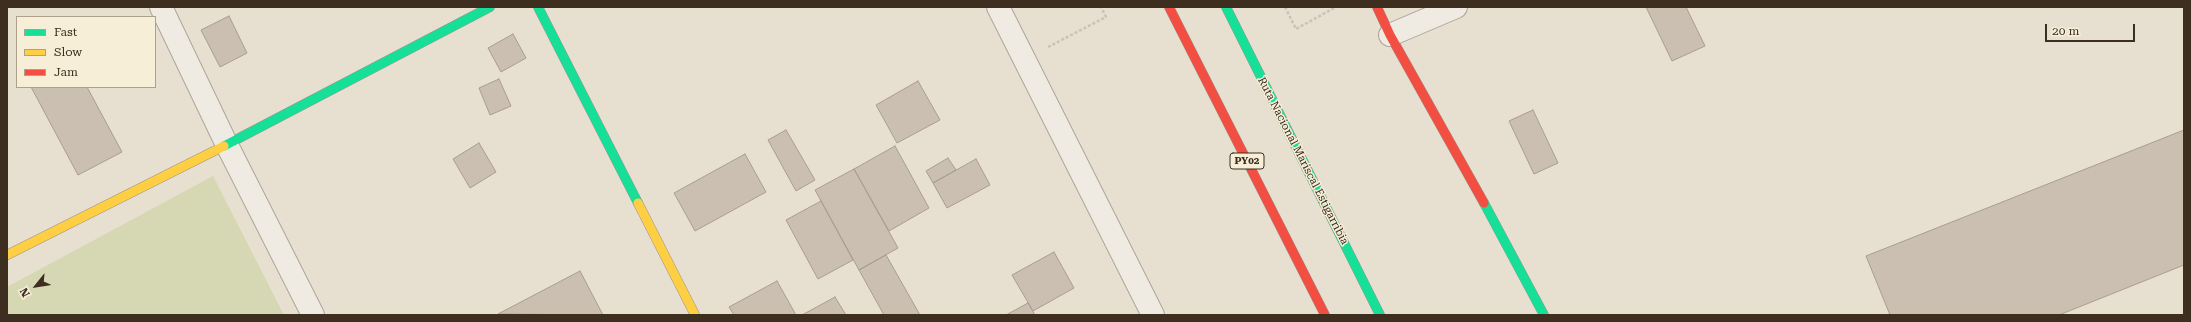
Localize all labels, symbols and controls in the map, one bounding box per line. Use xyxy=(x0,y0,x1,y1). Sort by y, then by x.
legend xyxy=(16,16,156,88)
scale bar xyxy=(2047,16,2137,42)
text: 20 m xyxy=(2052,24,2079,38)
text: Fast xyxy=(54,25,77,39)
text: Slow xyxy=(54,45,82,59)
text: Jam xyxy=(54,65,78,79)
street label: Ruta Nacional Mariscal Estigarribia xyxy=(1255,75,1351,247)
road number: PY02 xyxy=(1230,153,1264,169)
north arrow xyxy=(16,266,56,306)
text: N xyxy=(17,285,33,299)

